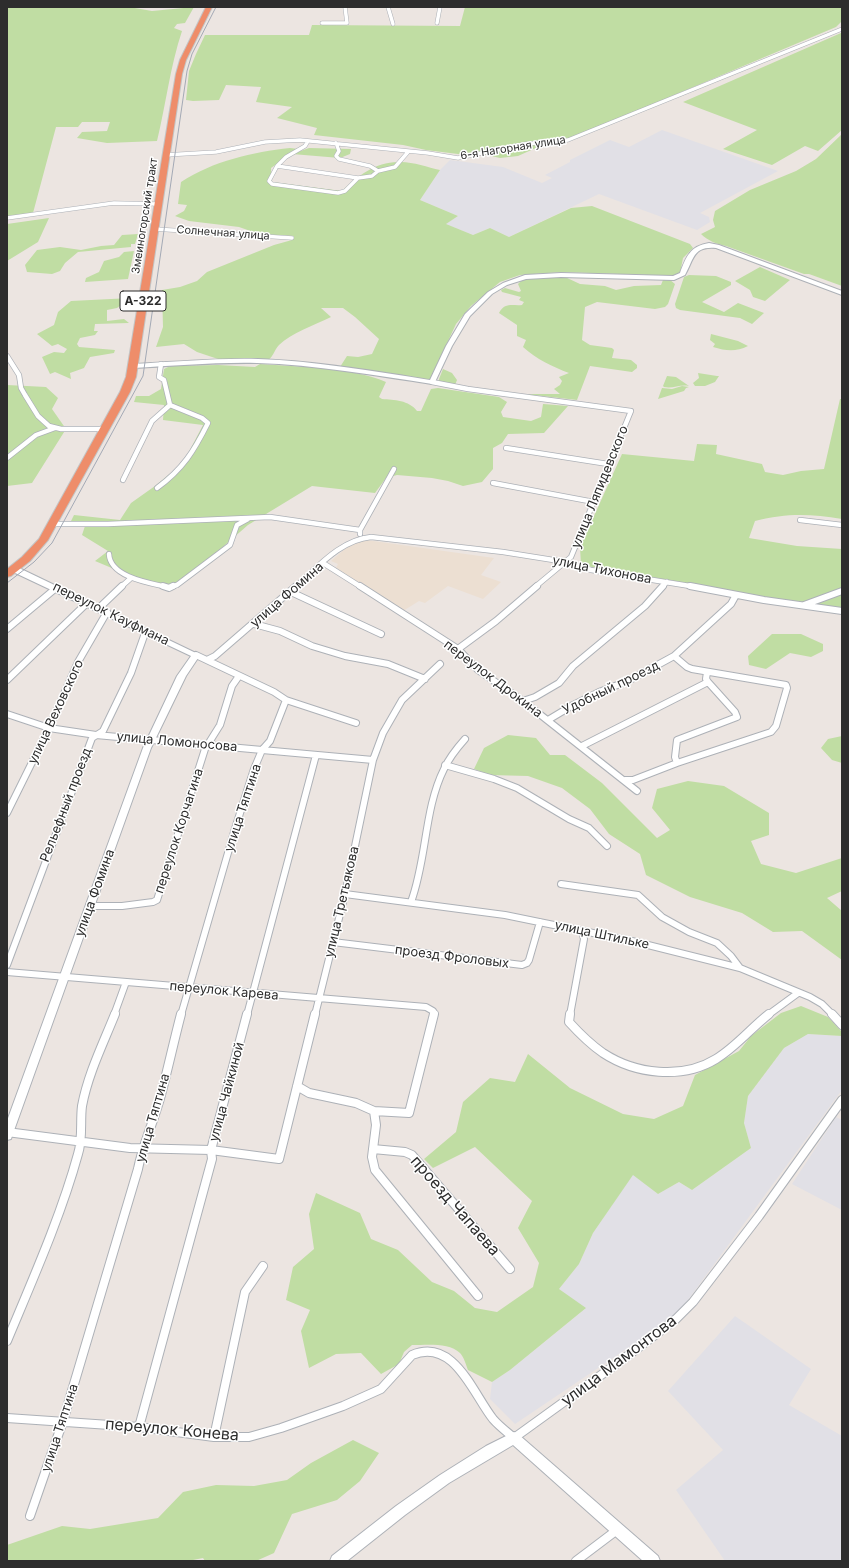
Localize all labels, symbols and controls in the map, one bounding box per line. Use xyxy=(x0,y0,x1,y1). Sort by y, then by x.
street label: 6-я Нагорная улица xyxy=(459,133,567,163)
street label: Змеиногорский тракт xyxy=(129,157,161,275)
street label: Солнечная улица xyxy=(176,223,270,243)
road number: А-322 xyxy=(120,291,166,311)
street label: улица Ляпидевского xyxy=(568,423,632,551)
street label: улица Тихонова xyxy=(551,553,653,587)
street label: улица Фомина xyxy=(247,559,327,631)
street label: переулок Кауфмана xyxy=(50,579,172,649)
street label: переулок Дрокина xyxy=(441,637,545,721)
street label: улица Веховского xyxy=(25,657,87,767)
street label: Удобный проезд xyxy=(560,658,662,718)
street label: улица Ломоносова xyxy=(116,729,238,755)
street label: Рельефный проезд xyxy=(37,746,95,864)
street label: улица Тяптина xyxy=(221,762,265,854)
street label: переулок Корчагина xyxy=(151,766,207,896)
street label: улица Третьякова xyxy=(322,845,362,959)
street label: улица Фомина xyxy=(72,847,118,939)
street label: улица Штильке xyxy=(553,917,651,953)
street label: проезд Фроловых xyxy=(394,942,510,972)
street label: переулок Карева xyxy=(169,978,279,1004)
street label: улица Чайкиной xyxy=(206,1040,248,1144)
street label: улица Тяптина xyxy=(133,1072,173,1164)
street label: проезд Чапаева xyxy=(406,1152,504,1260)
street label: улица Мамонтова xyxy=(557,1311,681,1411)
street label: улица Тяптина xyxy=(38,1382,82,1474)
street label: переулок Конева xyxy=(104,1415,240,1445)

